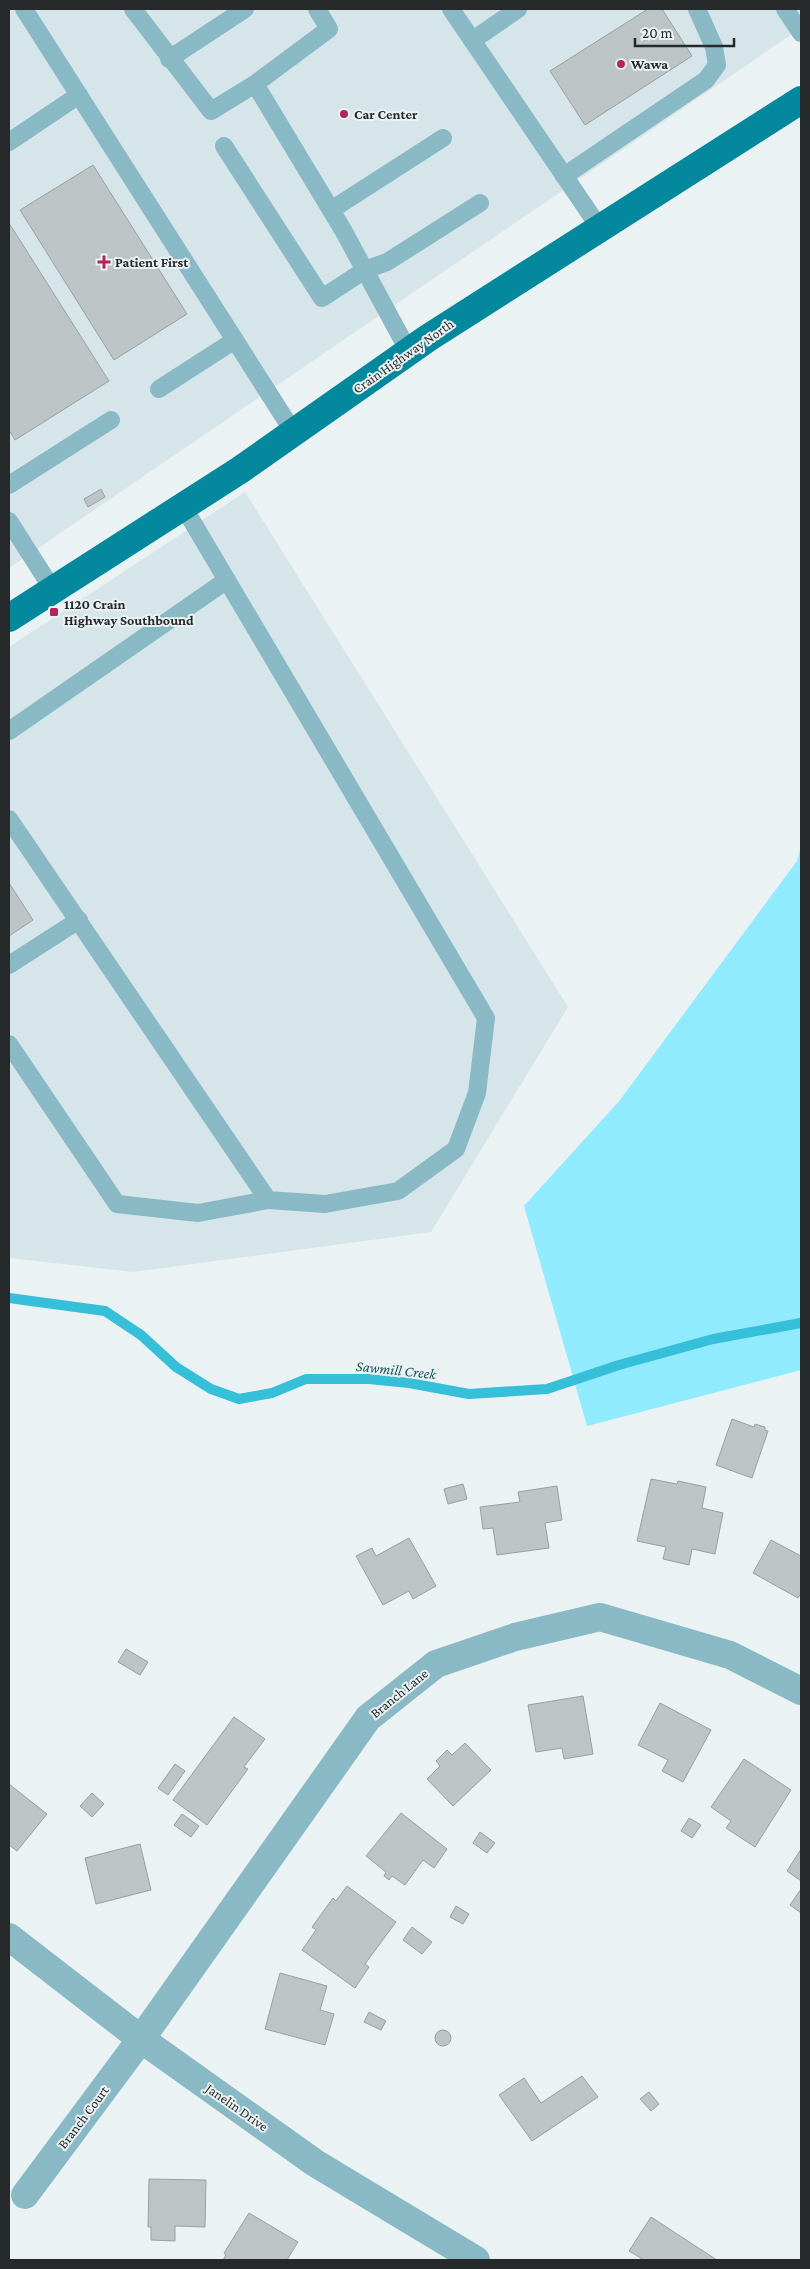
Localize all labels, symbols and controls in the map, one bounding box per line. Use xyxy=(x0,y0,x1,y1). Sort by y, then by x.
scale bar xyxy=(635,15,734,47)
text: 20 m xyxy=(642,25,673,41)
place label: Wawa xyxy=(630,56,668,72)
marker: Wawa xyxy=(615,58,627,70)
place label: Car Center xyxy=(354,106,418,122)
marker: Car Center xyxy=(338,108,350,120)
place label: Patient First xyxy=(115,254,189,270)
marker: Patient First xyxy=(97,255,111,269)
street label: Crain Highway North xyxy=(350,315,457,397)
place label: 1120 Crain Highway Southbound xyxy=(64,596,194,628)
marker: 1120 Crain Highway Southbound xyxy=(48,606,60,618)
water label: Sawmill Creek xyxy=(355,1358,438,1382)
street label: Branch Lane xyxy=(367,1665,431,1721)
street label: Janelin Drive xyxy=(201,2079,271,2134)
street label: Branch Court xyxy=(54,2082,112,2152)

